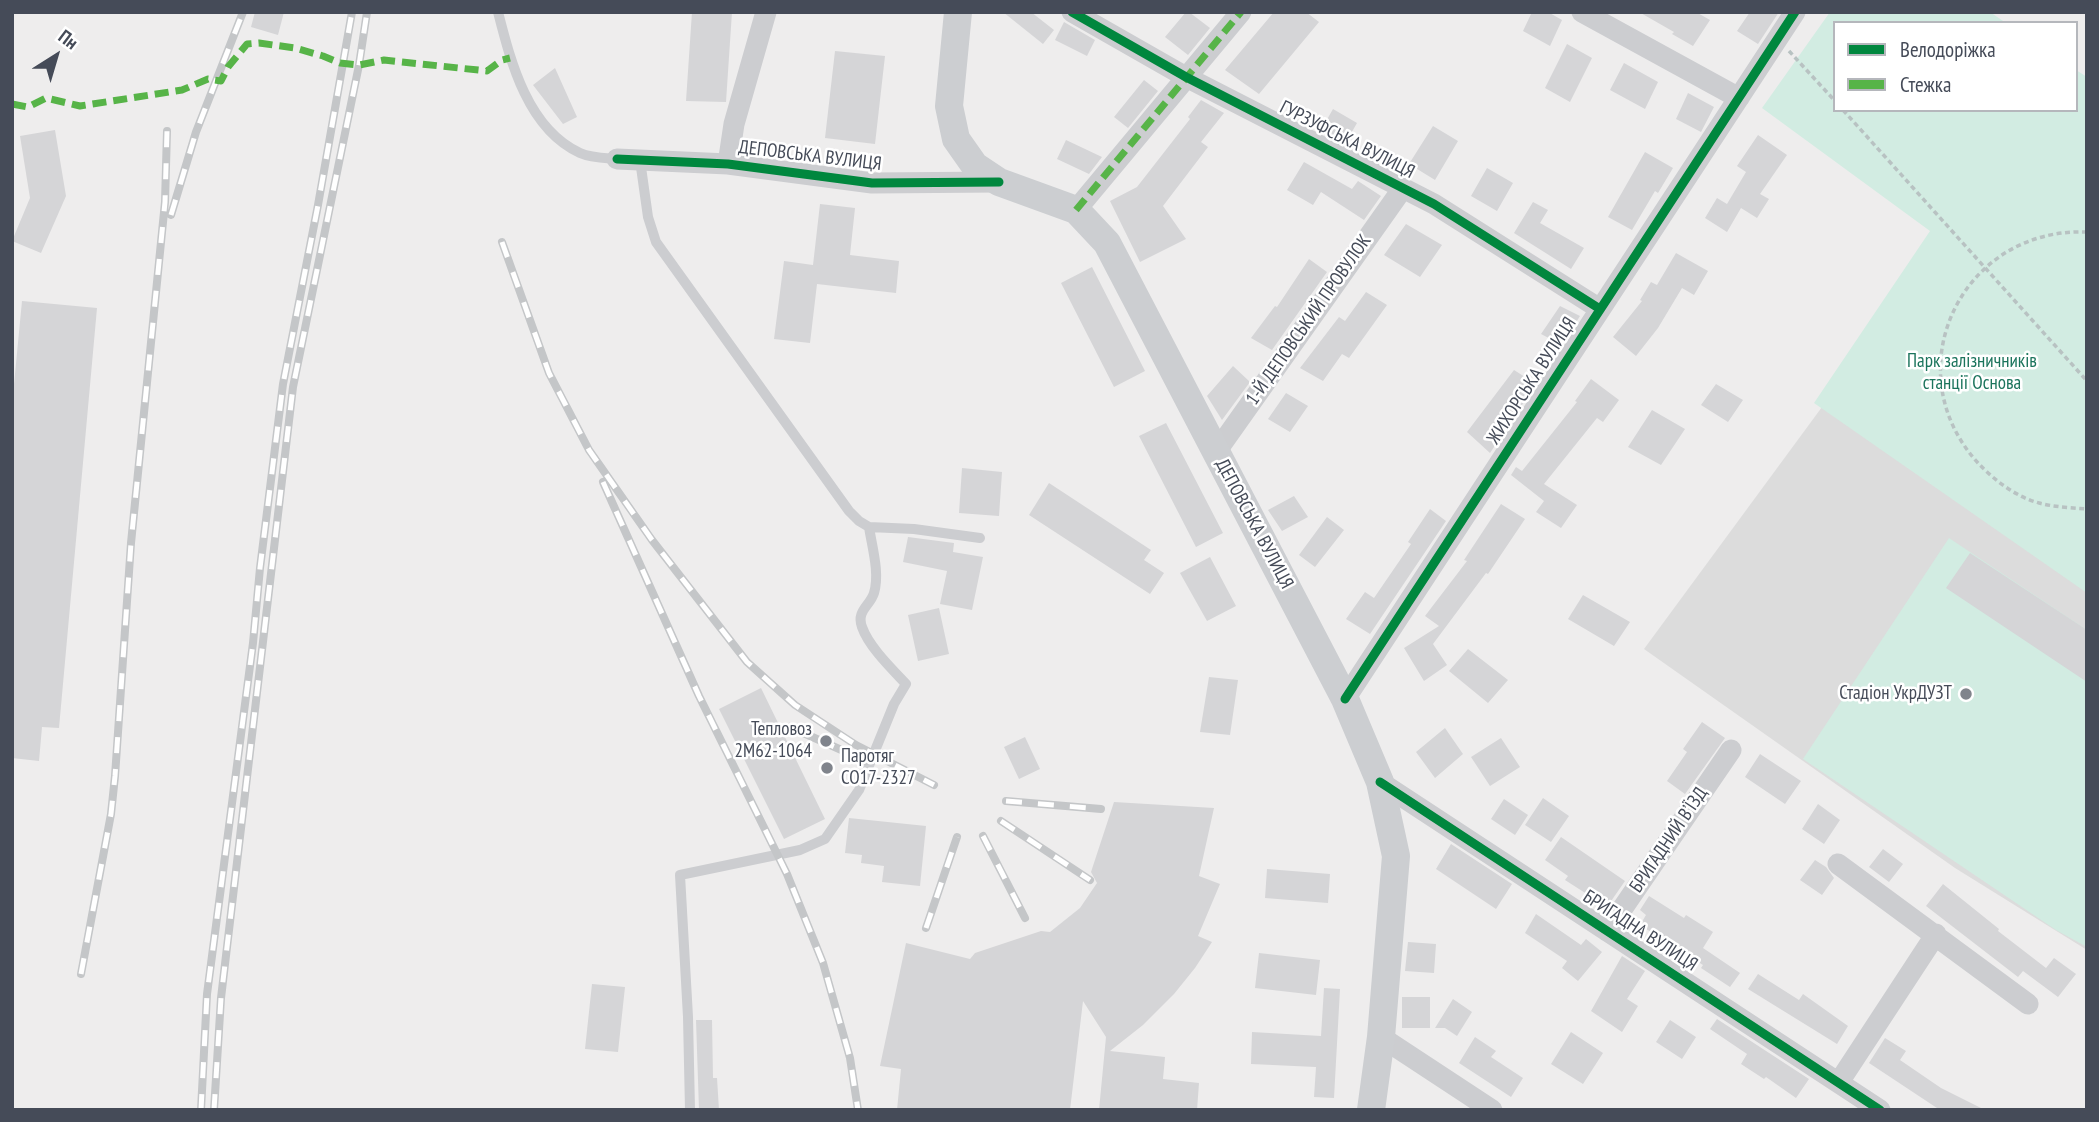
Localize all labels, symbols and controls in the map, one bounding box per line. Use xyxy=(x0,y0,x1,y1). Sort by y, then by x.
north arrow xyxy=(21,21,91,91)
legend xyxy=(1833,21,2078,112)
text: Пн xyxy=(54,24,83,54)
text: Велодоріжка xyxy=(1900,36,1996,63)
text: Стежка xyxy=(1900,71,1951,98)
street label: ГУРЗУФСЬКА ВУЛИЦЯ xyxy=(1276,96,1418,184)
street label: ДЕПОВСЬКА ВУЛИЦЯ xyxy=(737,136,883,176)
street label: 1-Й ДЕПОВСЬКИЙ ПРОВУЛОК xyxy=(1241,230,1377,410)
street label: ЖИХОРСЬКА ВУЛИЦЯ xyxy=(1483,313,1581,449)
park label: Парк залізничників станції Основа xyxy=(1907,351,2037,395)
street label: ДЕПОВСЬКА ВУЛИЦЯ xyxy=(1210,455,1298,593)
place label: Стадіон УкрДУЗТ xyxy=(1839,683,1952,705)
marker: Стадіон УкрДУЗТ xyxy=(1958,686,1974,702)
place label: Тепловоз 2М62-1064 xyxy=(735,719,812,763)
marker: Тепловоз 2М62-1064 xyxy=(818,733,834,749)
place label: Паротяг СО17-2327 xyxy=(841,746,916,790)
marker: Паротяг СО17-2327 xyxy=(819,760,835,776)
street label: БРИГАДНИЙ В’ЇЗД xyxy=(1625,783,1713,897)
street label: БРИГАДНА ВУЛИЦЯ xyxy=(1579,886,1701,976)

